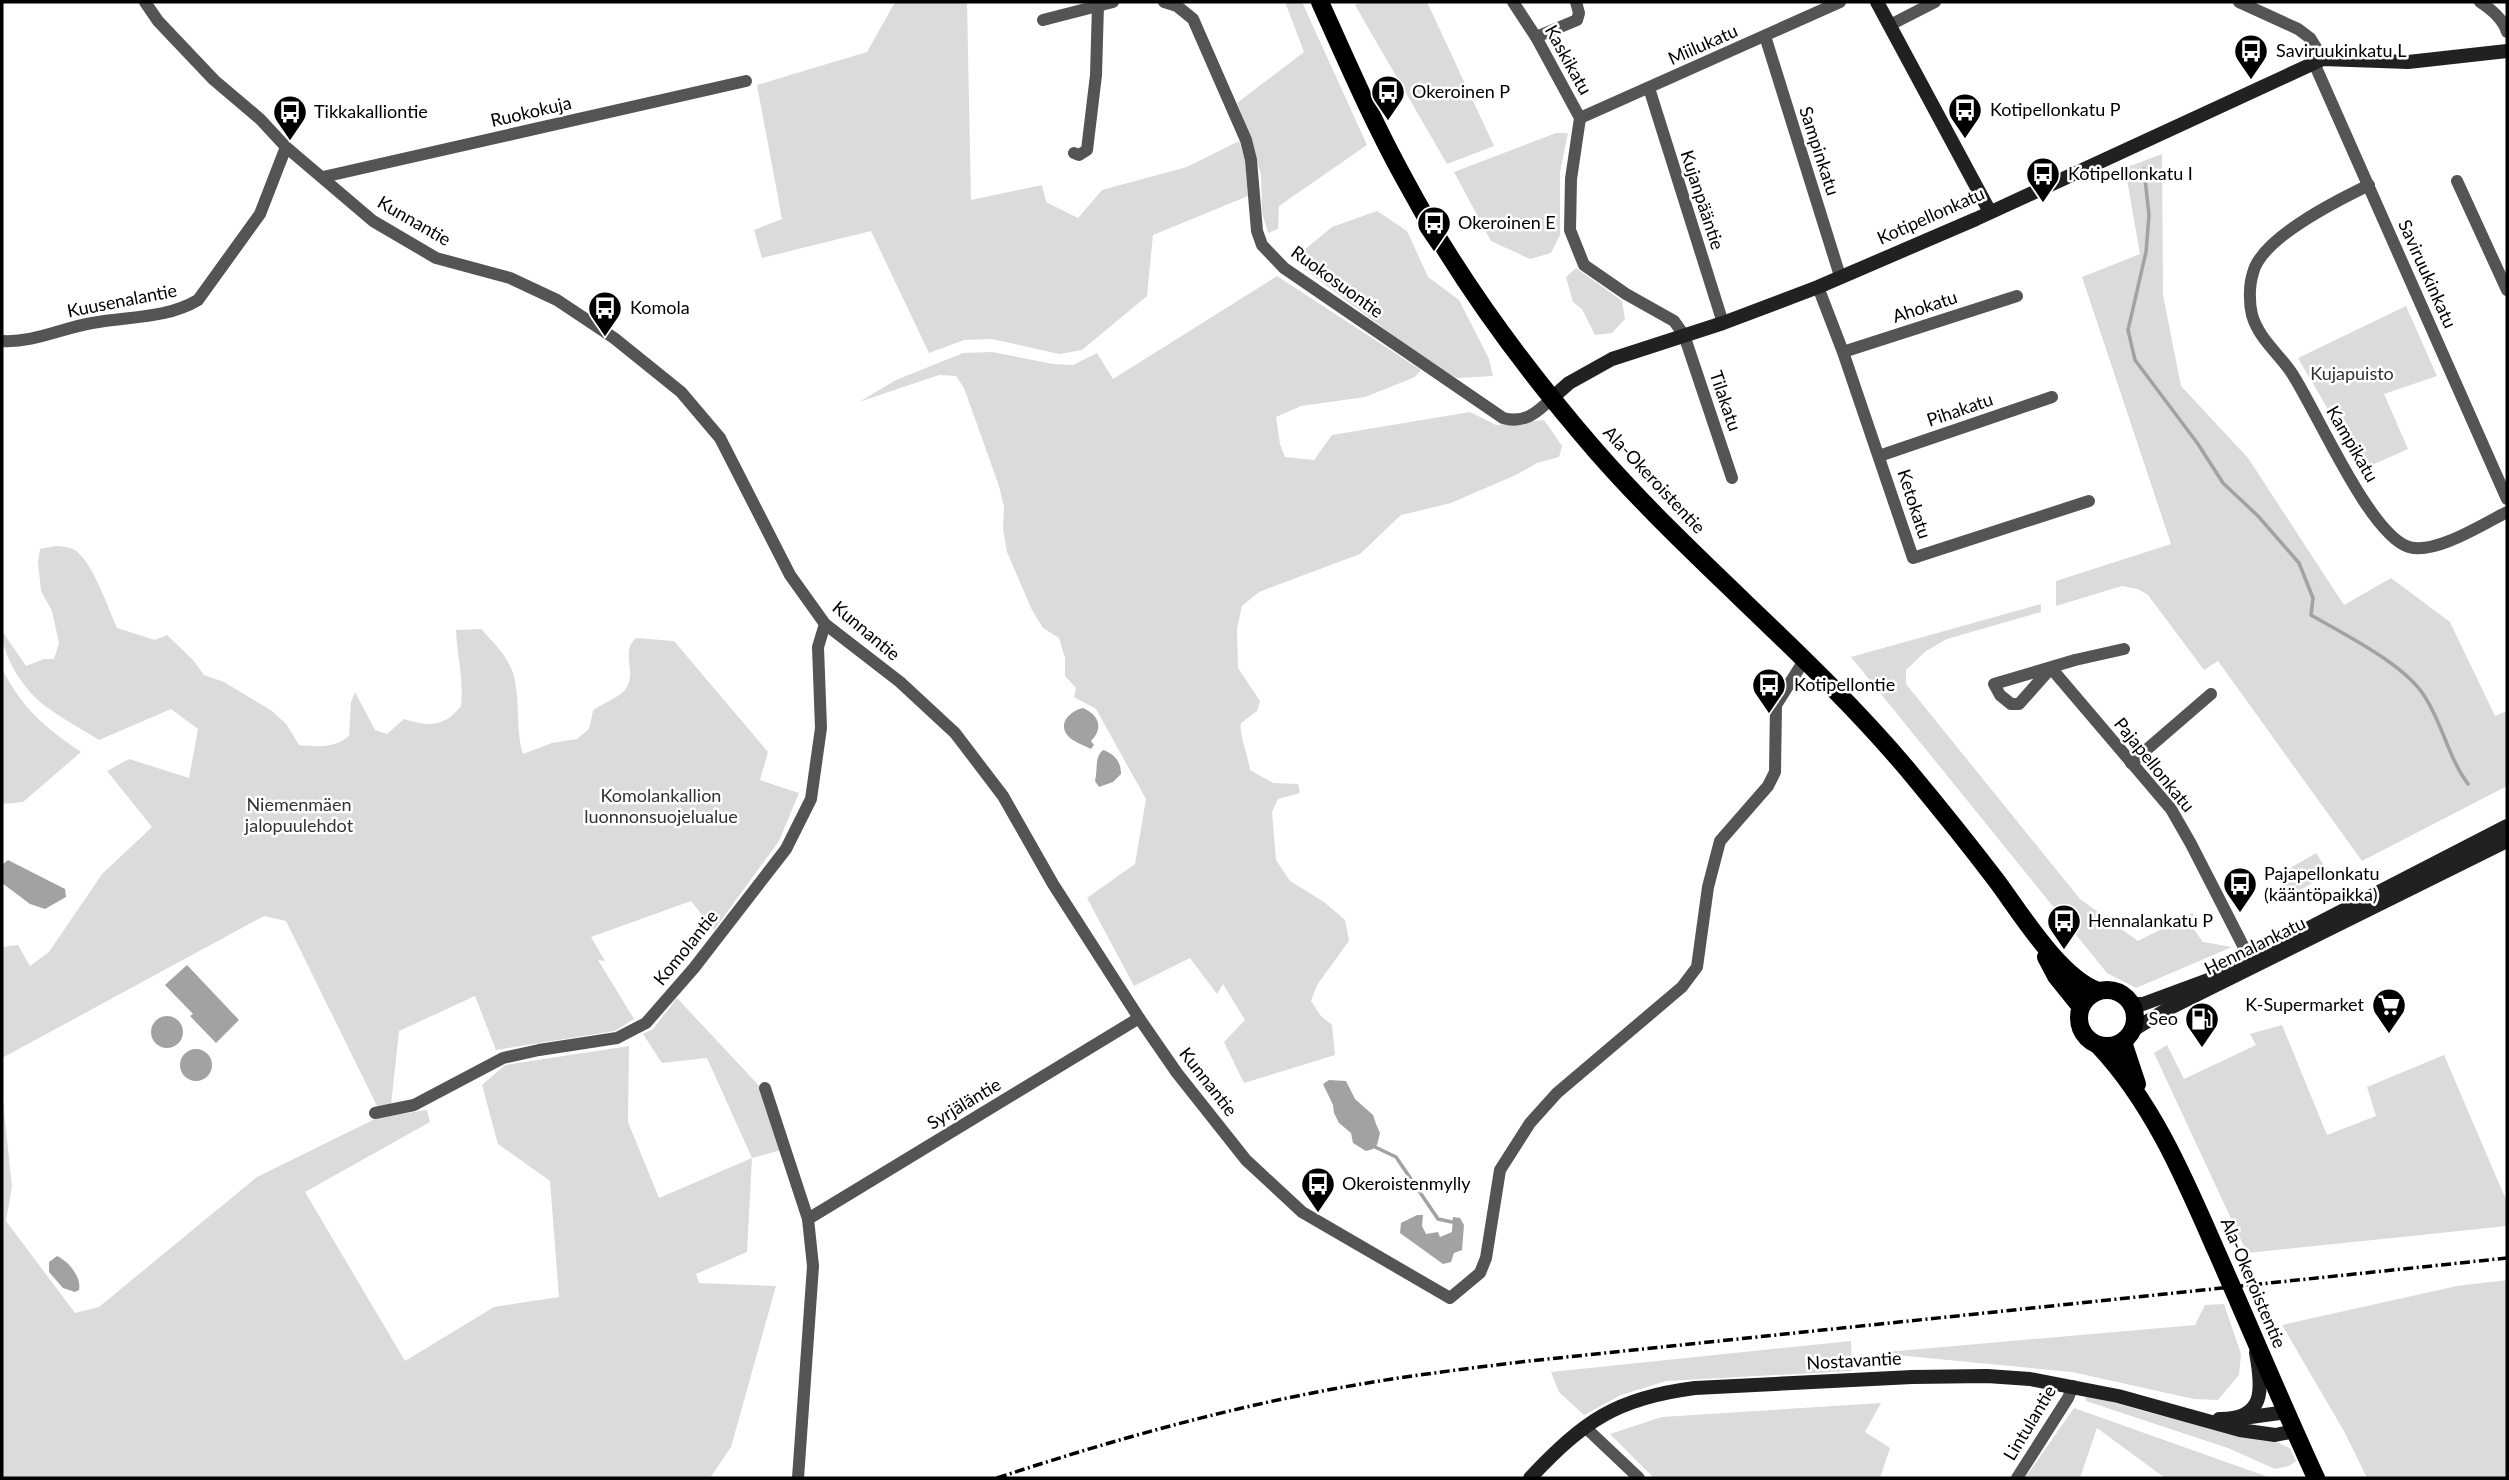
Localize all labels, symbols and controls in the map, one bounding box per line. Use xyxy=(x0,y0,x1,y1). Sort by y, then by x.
street label: Miilukatu xyxy=(1664,19,1741,69)
street label: Kaskikatu xyxy=(1541,21,1597,98)
bus stop icon: Saviruukinkatu L xyxy=(2232,32,2270,81)
place label: Saviruukinkatu L xyxy=(2276,39,2406,61)
bus stop icon: Okeroinen P xyxy=(1369,73,1407,122)
place label: Okeroinen P xyxy=(1412,80,1510,102)
street label: Ruokokuja xyxy=(488,91,573,131)
bus stop icon: Kotipellonkatu P xyxy=(1946,91,1984,140)
bus stop icon: Tikkakalliontie xyxy=(271,93,309,142)
place label: Kotipellonkatu P xyxy=(1990,98,2121,120)
place label: Tikkakalliontie xyxy=(314,100,428,122)
street label: Sampinkatu xyxy=(1795,103,1845,198)
street label: Kujanpääntie xyxy=(1677,147,1729,252)
bus stop icon: Kotipellonkatu I xyxy=(2024,155,2062,204)
place label: Kotipellonkatu I xyxy=(2068,162,2193,184)
street label: Kotipellonkatu xyxy=(1874,182,1988,249)
street label: Kunnantie xyxy=(374,190,455,250)
bus stop icon: Okeroinen E xyxy=(1415,204,1453,253)
place label: Okeroinen E xyxy=(1458,211,1556,233)
street label: Saviruukinkatu xyxy=(2394,216,2462,331)
street label: Ruokosuontie xyxy=(1287,240,1388,322)
street label: Kuusenalantie xyxy=(65,279,179,321)
street label: Ahokatu xyxy=(1889,285,1960,327)
bus stop icon: Komola xyxy=(586,289,624,338)
place label: Komola xyxy=(630,296,690,318)
park label: Kujapuisto xyxy=(2310,362,2394,384)
street label: Tilakatu xyxy=(1705,368,1747,434)
street label: Pihakatu xyxy=(1924,387,1996,431)
street label: Kampikatu xyxy=(2322,401,2384,486)
street label: Ala-Okeroistentie xyxy=(1599,421,1710,538)
street label: Ketokatu xyxy=(1893,466,1937,541)
street label: Kunnantie xyxy=(829,596,905,665)
bus stop icon: Kotipellontie xyxy=(1750,666,1788,715)
place label: Kotipellontie xyxy=(1794,673,1895,695)
street label: Pajapellonkatu xyxy=(2110,713,2200,816)
park label: Komolankallion luonnonsuojelualue xyxy=(584,784,738,827)
park label: Niemenmäen jalopuulehdot xyxy=(244,793,354,836)
place label: Pajapellonkatu (kääntöpaikka) xyxy=(2264,862,2380,905)
bus stop icon: Pajapellonkatu (kääntöpaikka) xyxy=(2221,865,2259,914)
bus stop icon: Hennalankatu P xyxy=(2045,902,2083,951)
street label: Komolantie xyxy=(648,905,722,989)
place label: Hennalankatu P xyxy=(2088,909,2213,931)
street label: Hennalankatu xyxy=(2200,911,2309,979)
supermarket icon: K-Supermarket xyxy=(2370,986,2408,1035)
place label: K-Supermarket xyxy=(2245,993,2365,1015)
fuel station icon: Seo xyxy=(2183,1000,2221,1049)
place label: Seo xyxy=(2149,1007,2178,1029)
street label: Kunnantie xyxy=(1175,1043,1242,1120)
street label: Syrjäläntie xyxy=(923,1073,1004,1134)
bus stop icon: Okeroistenmylly xyxy=(1299,1165,1337,1214)
place label: Okeroistenmylly xyxy=(1342,1172,1471,1194)
street label: Ala-Okeroistentie xyxy=(2217,1214,2291,1351)
street label: Nostavantie xyxy=(1806,1347,1902,1373)
street label: Lintulantie xyxy=(1998,1381,2060,1464)

